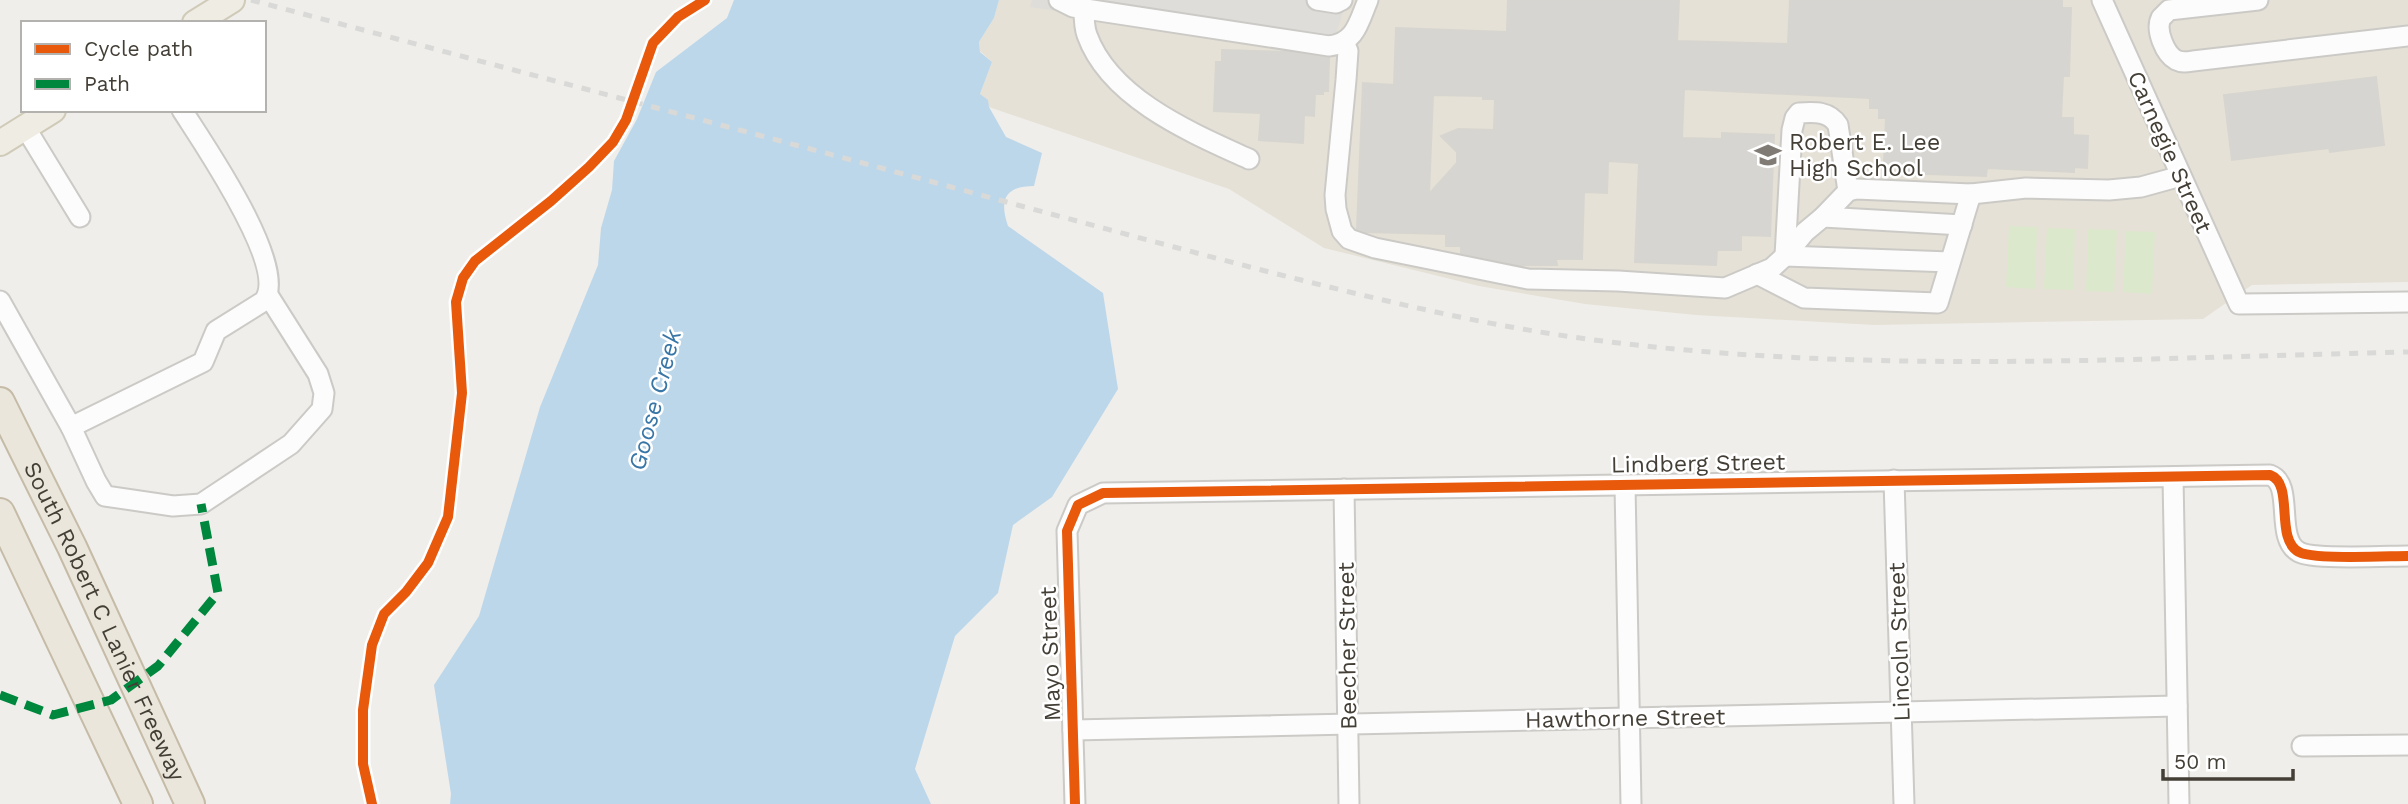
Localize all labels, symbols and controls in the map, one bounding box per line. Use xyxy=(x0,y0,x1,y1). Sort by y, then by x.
legend xyxy=(21,21,266,112)
text: Cycle path xyxy=(84,36,193,61)
street label: Carnegie Street xyxy=(2122,67,2217,238)
text: Path xyxy=(84,71,130,96)
place label: Robert E. Lee High School xyxy=(1789,129,1940,182)
school or university icon: Robert E. Lee High School xyxy=(1753,140,1783,170)
water label: Goose Creek xyxy=(623,326,688,474)
street label: Lindberg Street xyxy=(1611,448,1786,479)
street label: South Robert C Lanier Freeway xyxy=(18,457,191,785)
street label: Beecher Street xyxy=(1333,561,1362,730)
street label: Lincoln Street xyxy=(1883,562,1916,722)
street label: Mayo Street xyxy=(1035,586,1066,722)
street label: Hawthorne Street xyxy=(1525,703,1726,734)
scale bar xyxy=(2163,738,2292,782)
text: 50 m xyxy=(2174,749,2226,774)

